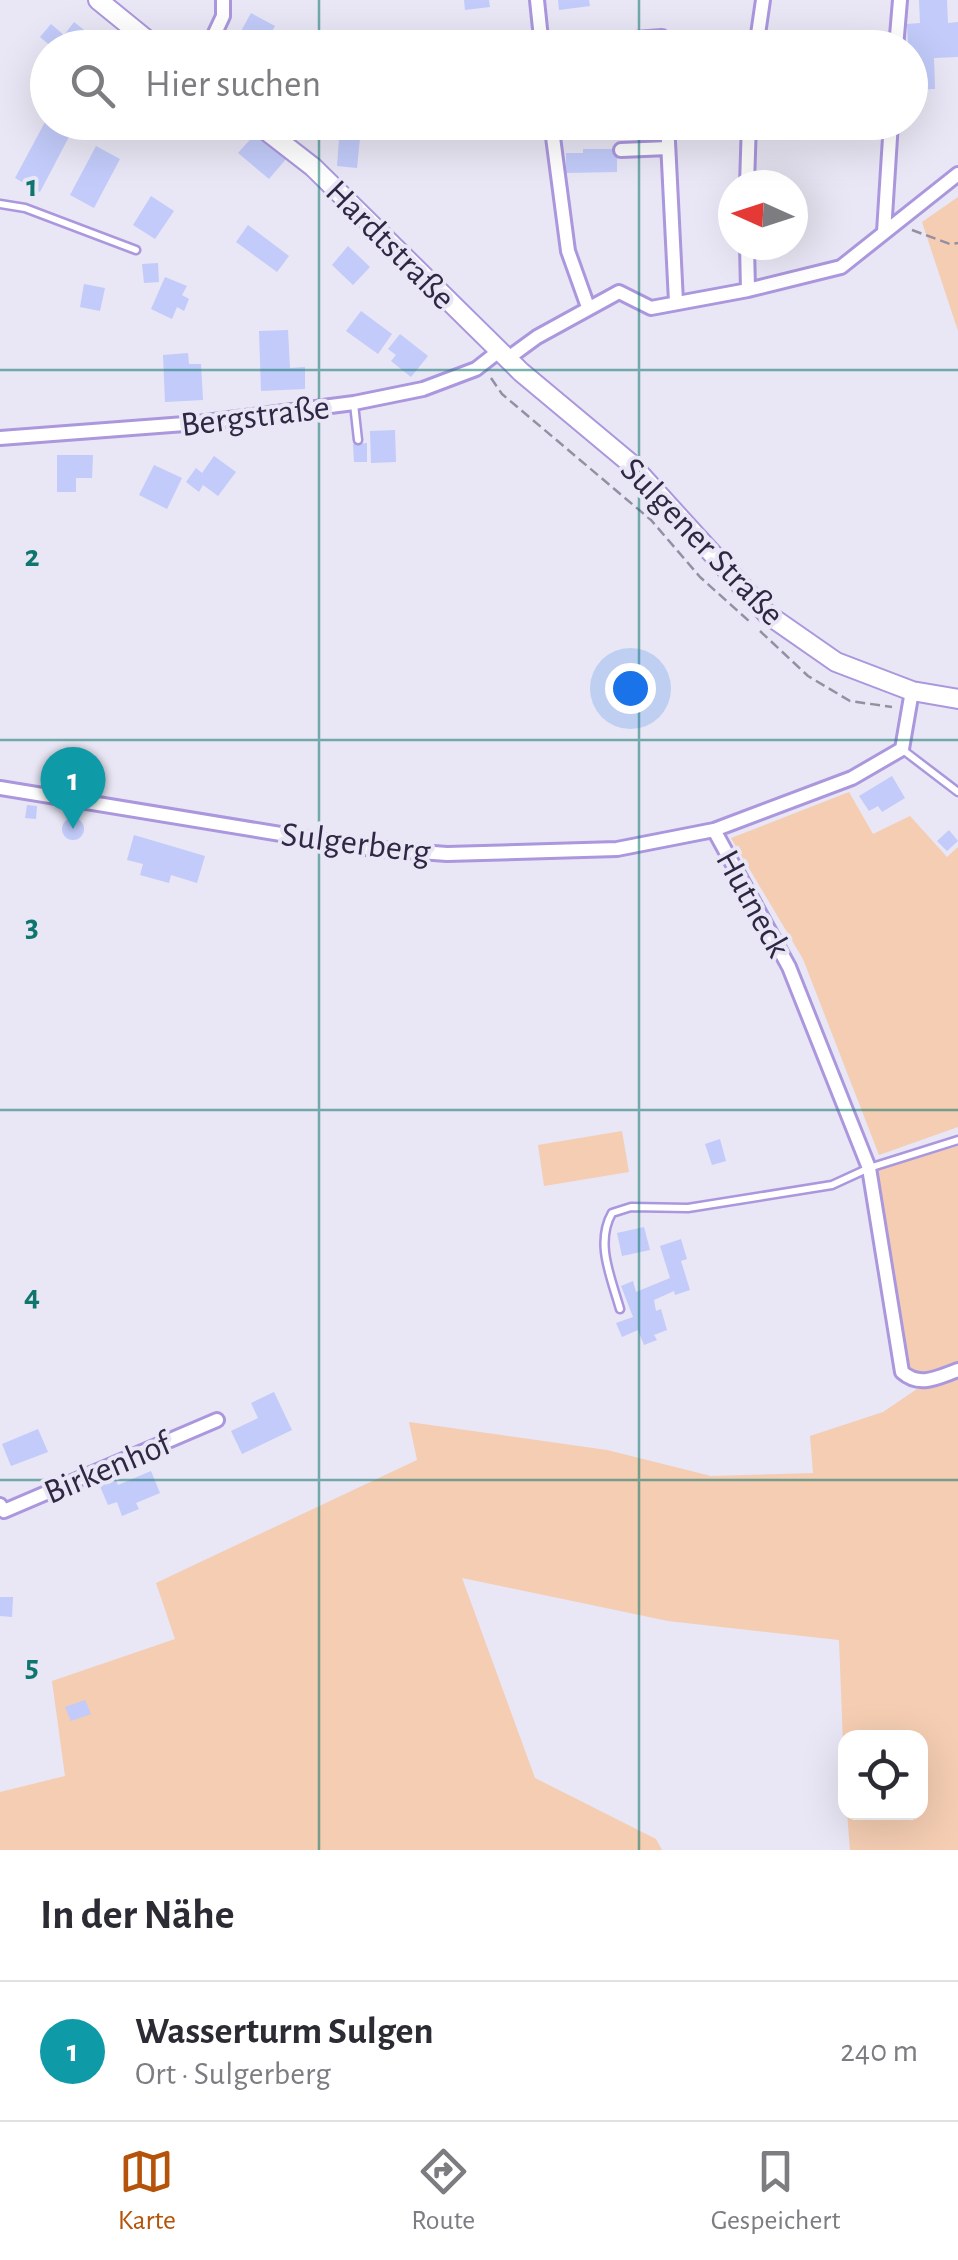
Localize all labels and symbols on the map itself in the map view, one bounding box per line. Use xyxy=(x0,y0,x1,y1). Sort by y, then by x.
text: 1 xyxy=(26,170,38,202)
north arrow xyxy=(718,170,808,260)
street label: Hardtstraße xyxy=(319,174,461,316)
street label: Bergstraße xyxy=(179,390,332,443)
street label: Sulgener Straße xyxy=(614,452,790,633)
text: 2 xyxy=(24,540,40,572)
your location xyxy=(605,663,656,714)
pin: 1 xyxy=(40,746,106,829)
street label: Sulgerberg xyxy=(279,817,432,870)
street label: Hutneck xyxy=(709,844,796,963)
text: 3 xyxy=(25,910,39,942)
text: 4 xyxy=(24,1280,40,1312)
street label: Birkenhof xyxy=(39,1425,178,1511)
text: 5 xyxy=(25,1650,39,1682)

